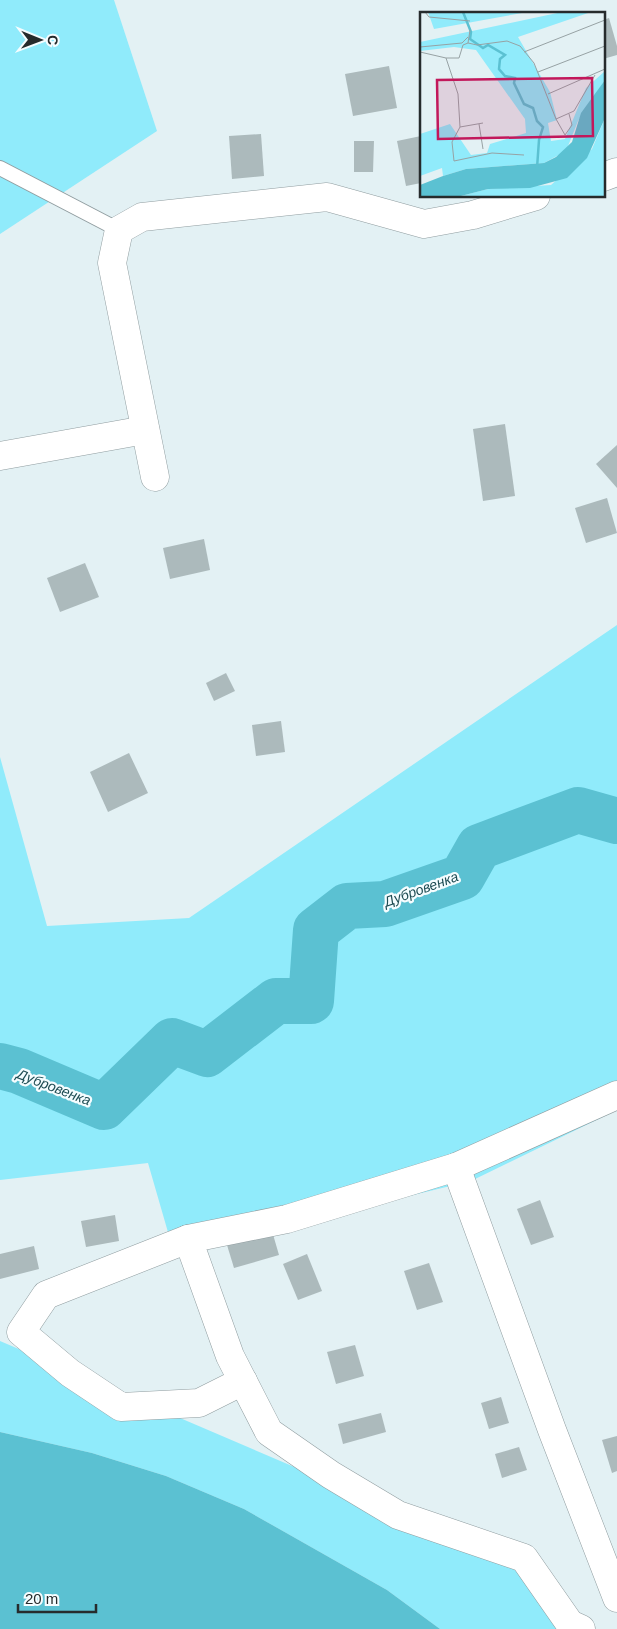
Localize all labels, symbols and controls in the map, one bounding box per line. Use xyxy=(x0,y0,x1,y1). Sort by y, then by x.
inset map xyxy=(420,12,604,198)
north arrow xyxy=(15,15,65,65)
text: С xyxy=(45,35,61,45)
water label: Дубровенка xyxy=(380,868,460,910)
water label: Дубровенка xyxy=(13,1065,93,1108)
scale bar xyxy=(18,1582,95,1614)
text: 20 m xyxy=(25,1590,58,1607)

